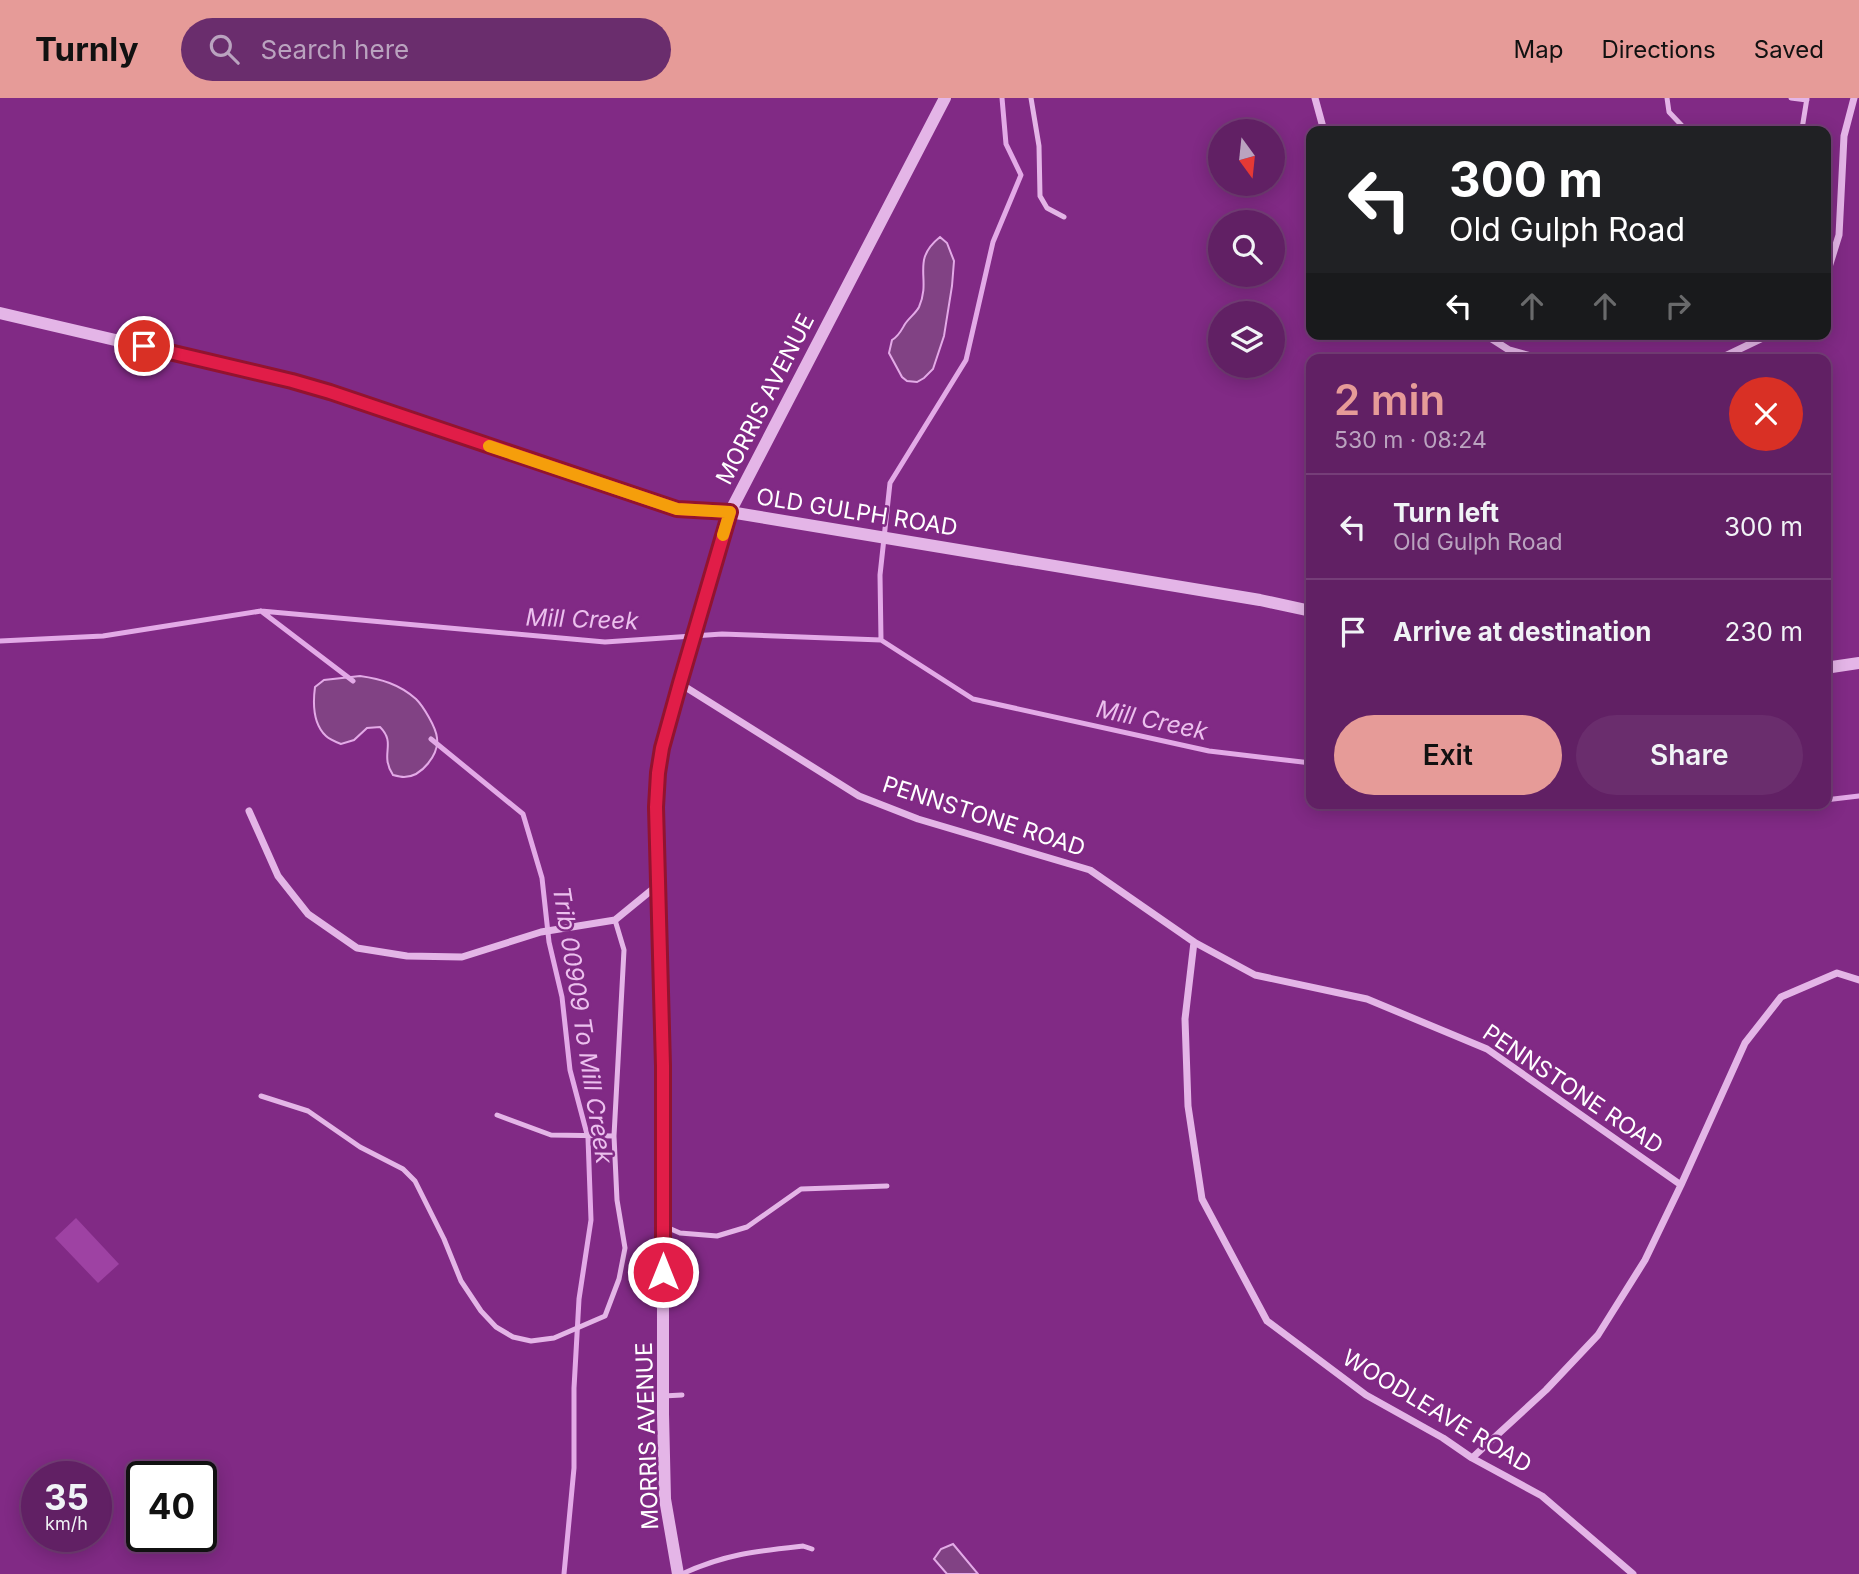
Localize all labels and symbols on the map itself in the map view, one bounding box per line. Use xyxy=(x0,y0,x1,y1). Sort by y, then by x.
north arrow xyxy=(1208,119,1284,196)
street label: MORRIS AVENUE xyxy=(710,309,820,489)
pin xyxy=(114,316,174,376)
street label: OLD GULPH ROAD xyxy=(754,482,960,542)
water label: Mill Creek xyxy=(525,603,640,635)
water label: Mill Creek xyxy=(1094,694,1211,746)
street label: PENNSTONE ROAD xyxy=(879,770,1089,862)
water label: Trib 00909 To Mill Creek xyxy=(547,884,619,1167)
street label: PENNSTONE ROAD xyxy=(1478,1018,1668,1160)
position arrow xyxy=(626,1235,700,1309)
street label: MORRIS AVENUE xyxy=(630,1342,664,1530)
street label: WOODLEAVE ROAD xyxy=(1337,1343,1537,1479)
speed limit sign: 40 xyxy=(126,1461,217,1552)

